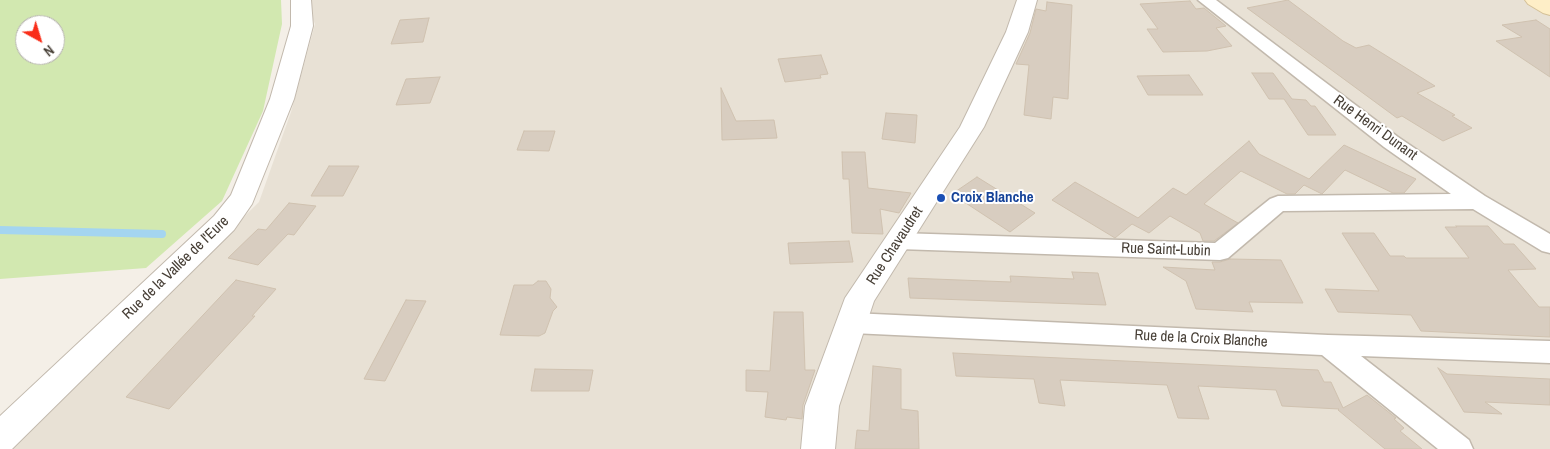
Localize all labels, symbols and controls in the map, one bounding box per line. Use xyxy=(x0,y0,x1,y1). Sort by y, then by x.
north arrow xyxy=(15,15,65,65)
text: N xyxy=(40,41,58,60)
street label: Rue Henri Dunant xyxy=(1330,92,1420,164)
place label: Croix Blanche xyxy=(951,189,1034,207)
marker: Croix Blanche xyxy=(935,192,947,204)
street label: Rue Chavaudret xyxy=(863,204,927,288)
street label: Rue de la Vallée de l'Eure xyxy=(119,213,233,323)
street label: Rue Saint-Lubin xyxy=(1121,239,1211,261)
street label: Rue de la Croix Blanche xyxy=(1134,327,1268,351)

